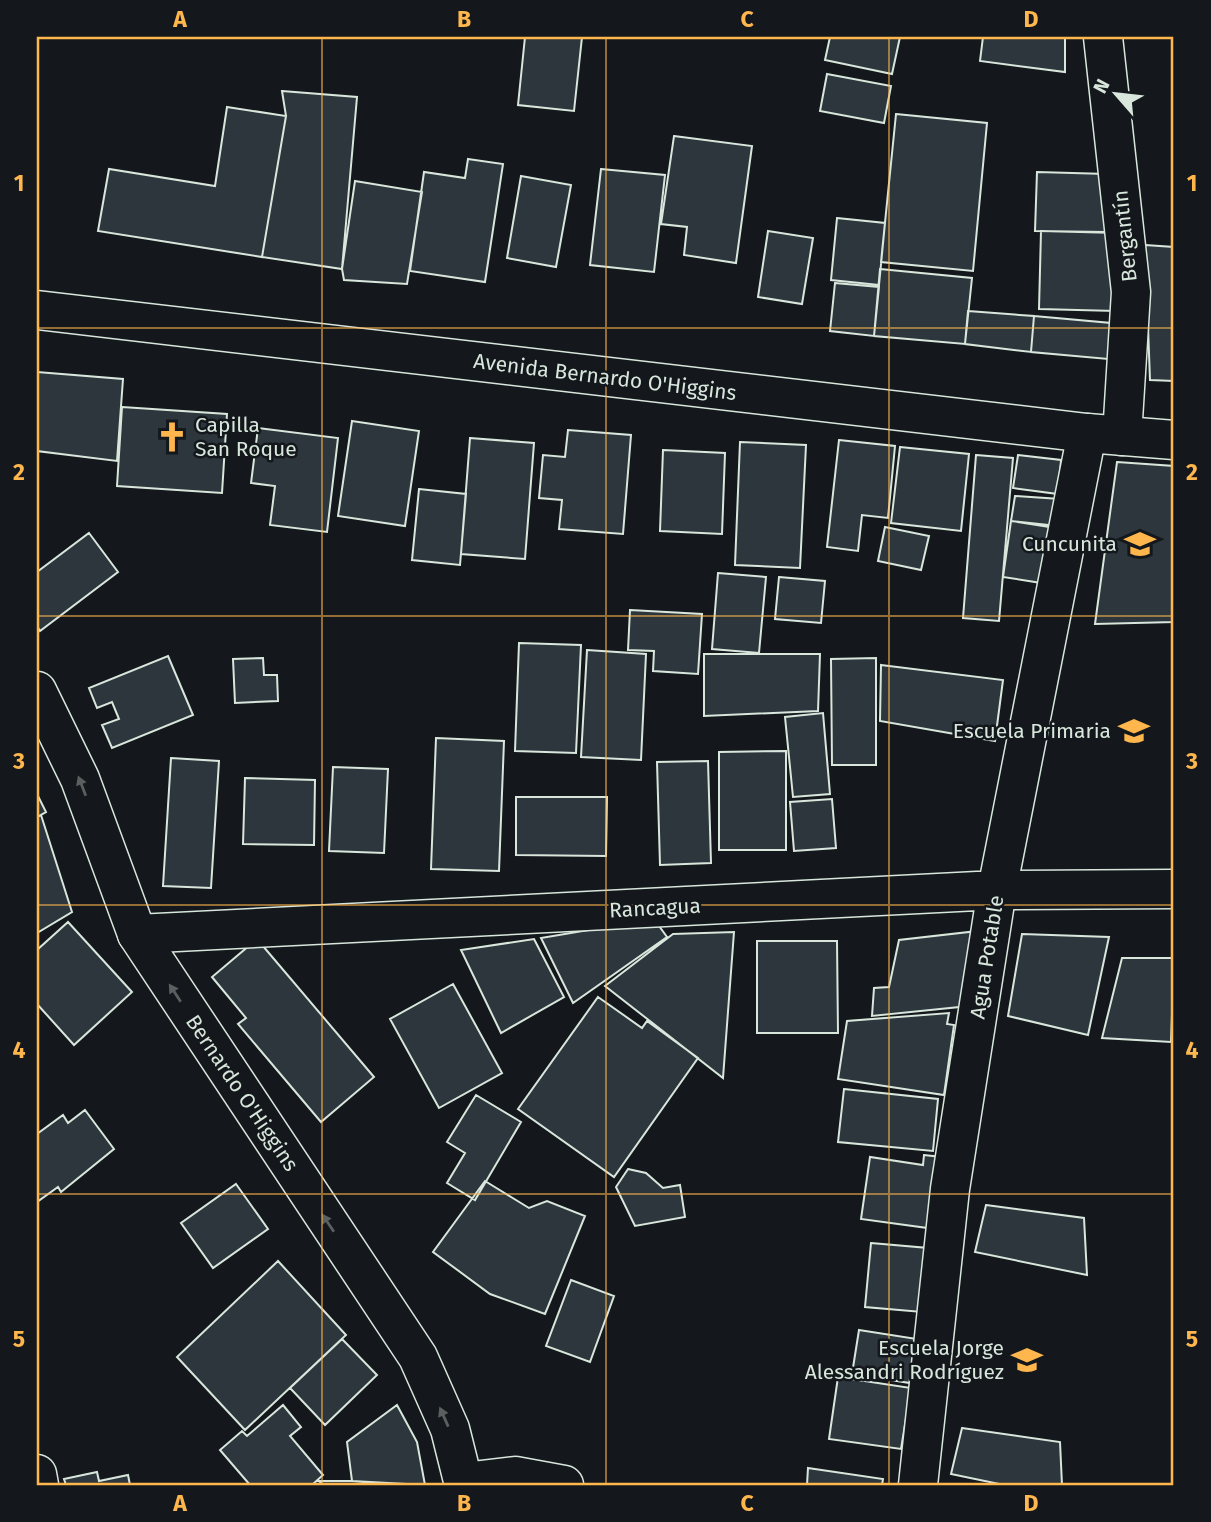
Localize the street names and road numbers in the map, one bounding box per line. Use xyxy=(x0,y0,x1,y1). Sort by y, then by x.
street label: Bergantín xyxy=(1107,189,1143,283)
street label: Avenida Bernardo O'Higgins xyxy=(472,348,738,406)
street label: Rancagua xyxy=(609,893,701,923)
street label: Agua Potable xyxy=(964,893,1010,1021)
street label: Bernardo O'Higgins xyxy=(180,1010,304,1176)

